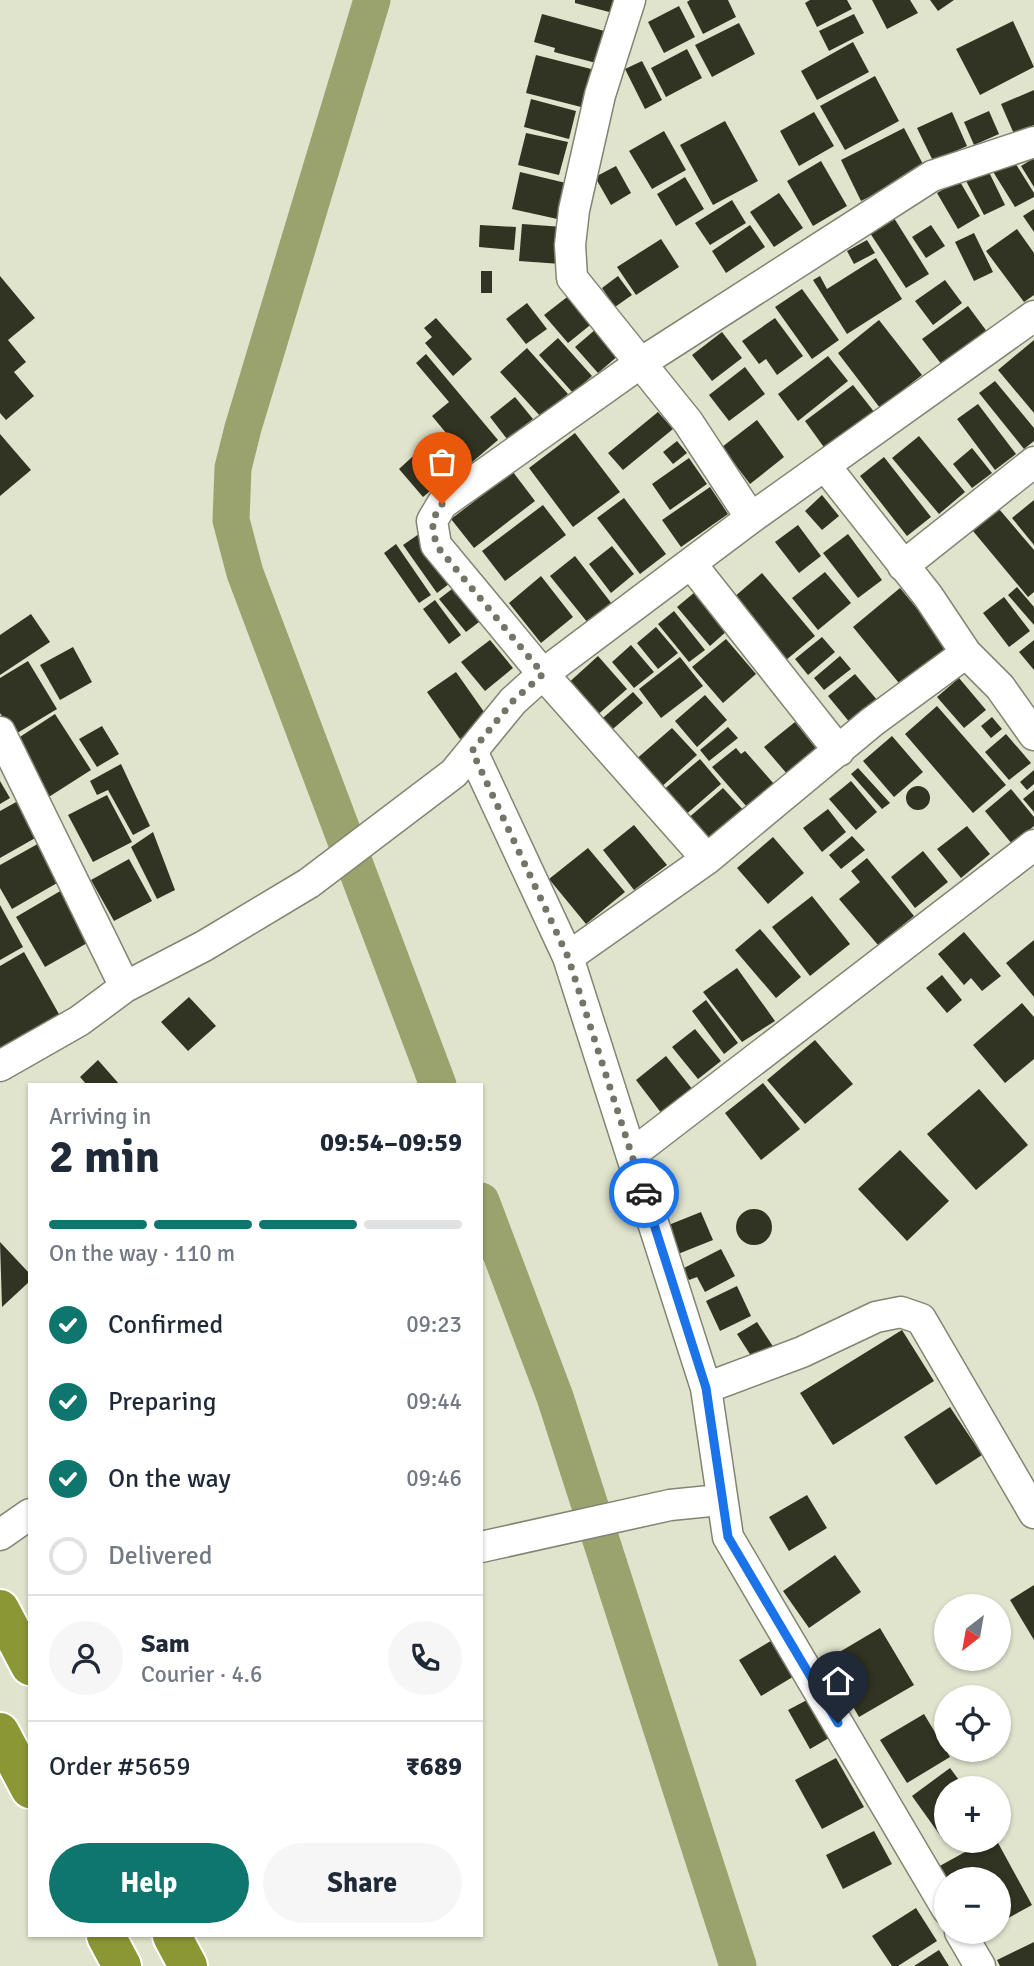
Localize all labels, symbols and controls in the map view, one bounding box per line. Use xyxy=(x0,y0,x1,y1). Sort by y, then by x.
pin xyxy=(412,432,472,504)
icon: bag xyxy=(423,443,461,481)
text: Arriving in xyxy=(49,1102,151,1131)
text: 09:54–09:59 xyxy=(320,1127,462,1159)
text: 2 min xyxy=(49,1129,160,1185)
courier xyxy=(609,1158,679,1228)
icon: car xyxy=(625,1174,663,1212)
text: On the way · 110 m xyxy=(49,1239,235,1268)
icon: check xyxy=(49,1306,87,1344)
text: Confirmed xyxy=(108,1309,223,1341)
text: 09:23 xyxy=(406,1310,462,1339)
icon: check xyxy=(49,1383,87,1421)
text: Preparing xyxy=(108,1386,216,1418)
text: 09:44 xyxy=(406,1387,462,1416)
icon: check xyxy=(49,1460,87,1498)
text: On the way xyxy=(108,1463,231,1495)
text: 09:46 xyxy=(406,1464,462,1493)
text: Delivered xyxy=(108,1540,213,1572)
north arrow xyxy=(934,1594,1012,1671)
map controls xyxy=(934,1594,1011,1944)
button: person xyxy=(49,1621,123,1695)
button: phone xyxy=(388,1621,462,1695)
text: Sam xyxy=(141,1628,190,1660)
pin xyxy=(808,1651,868,1723)
text: Courier · 4.6 xyxy=(141,1660,262,1689)
icon: home xyxy=(819,1662,857,1700)
button: locate xyxy=(934,1685,1011,1762)
text: Order #5659 xyxy=(49,1751,190,1783)
text: ₹689 xyxy=(406,1751,462,1783)
button: + xyxy=(934,1776,1011,1853)
button: Help xyxy=(49,1843,249,1923)
button: Share xyxy=(263,1843,462,1923)
button: − xyxy=(934,1867,1011,1944)

